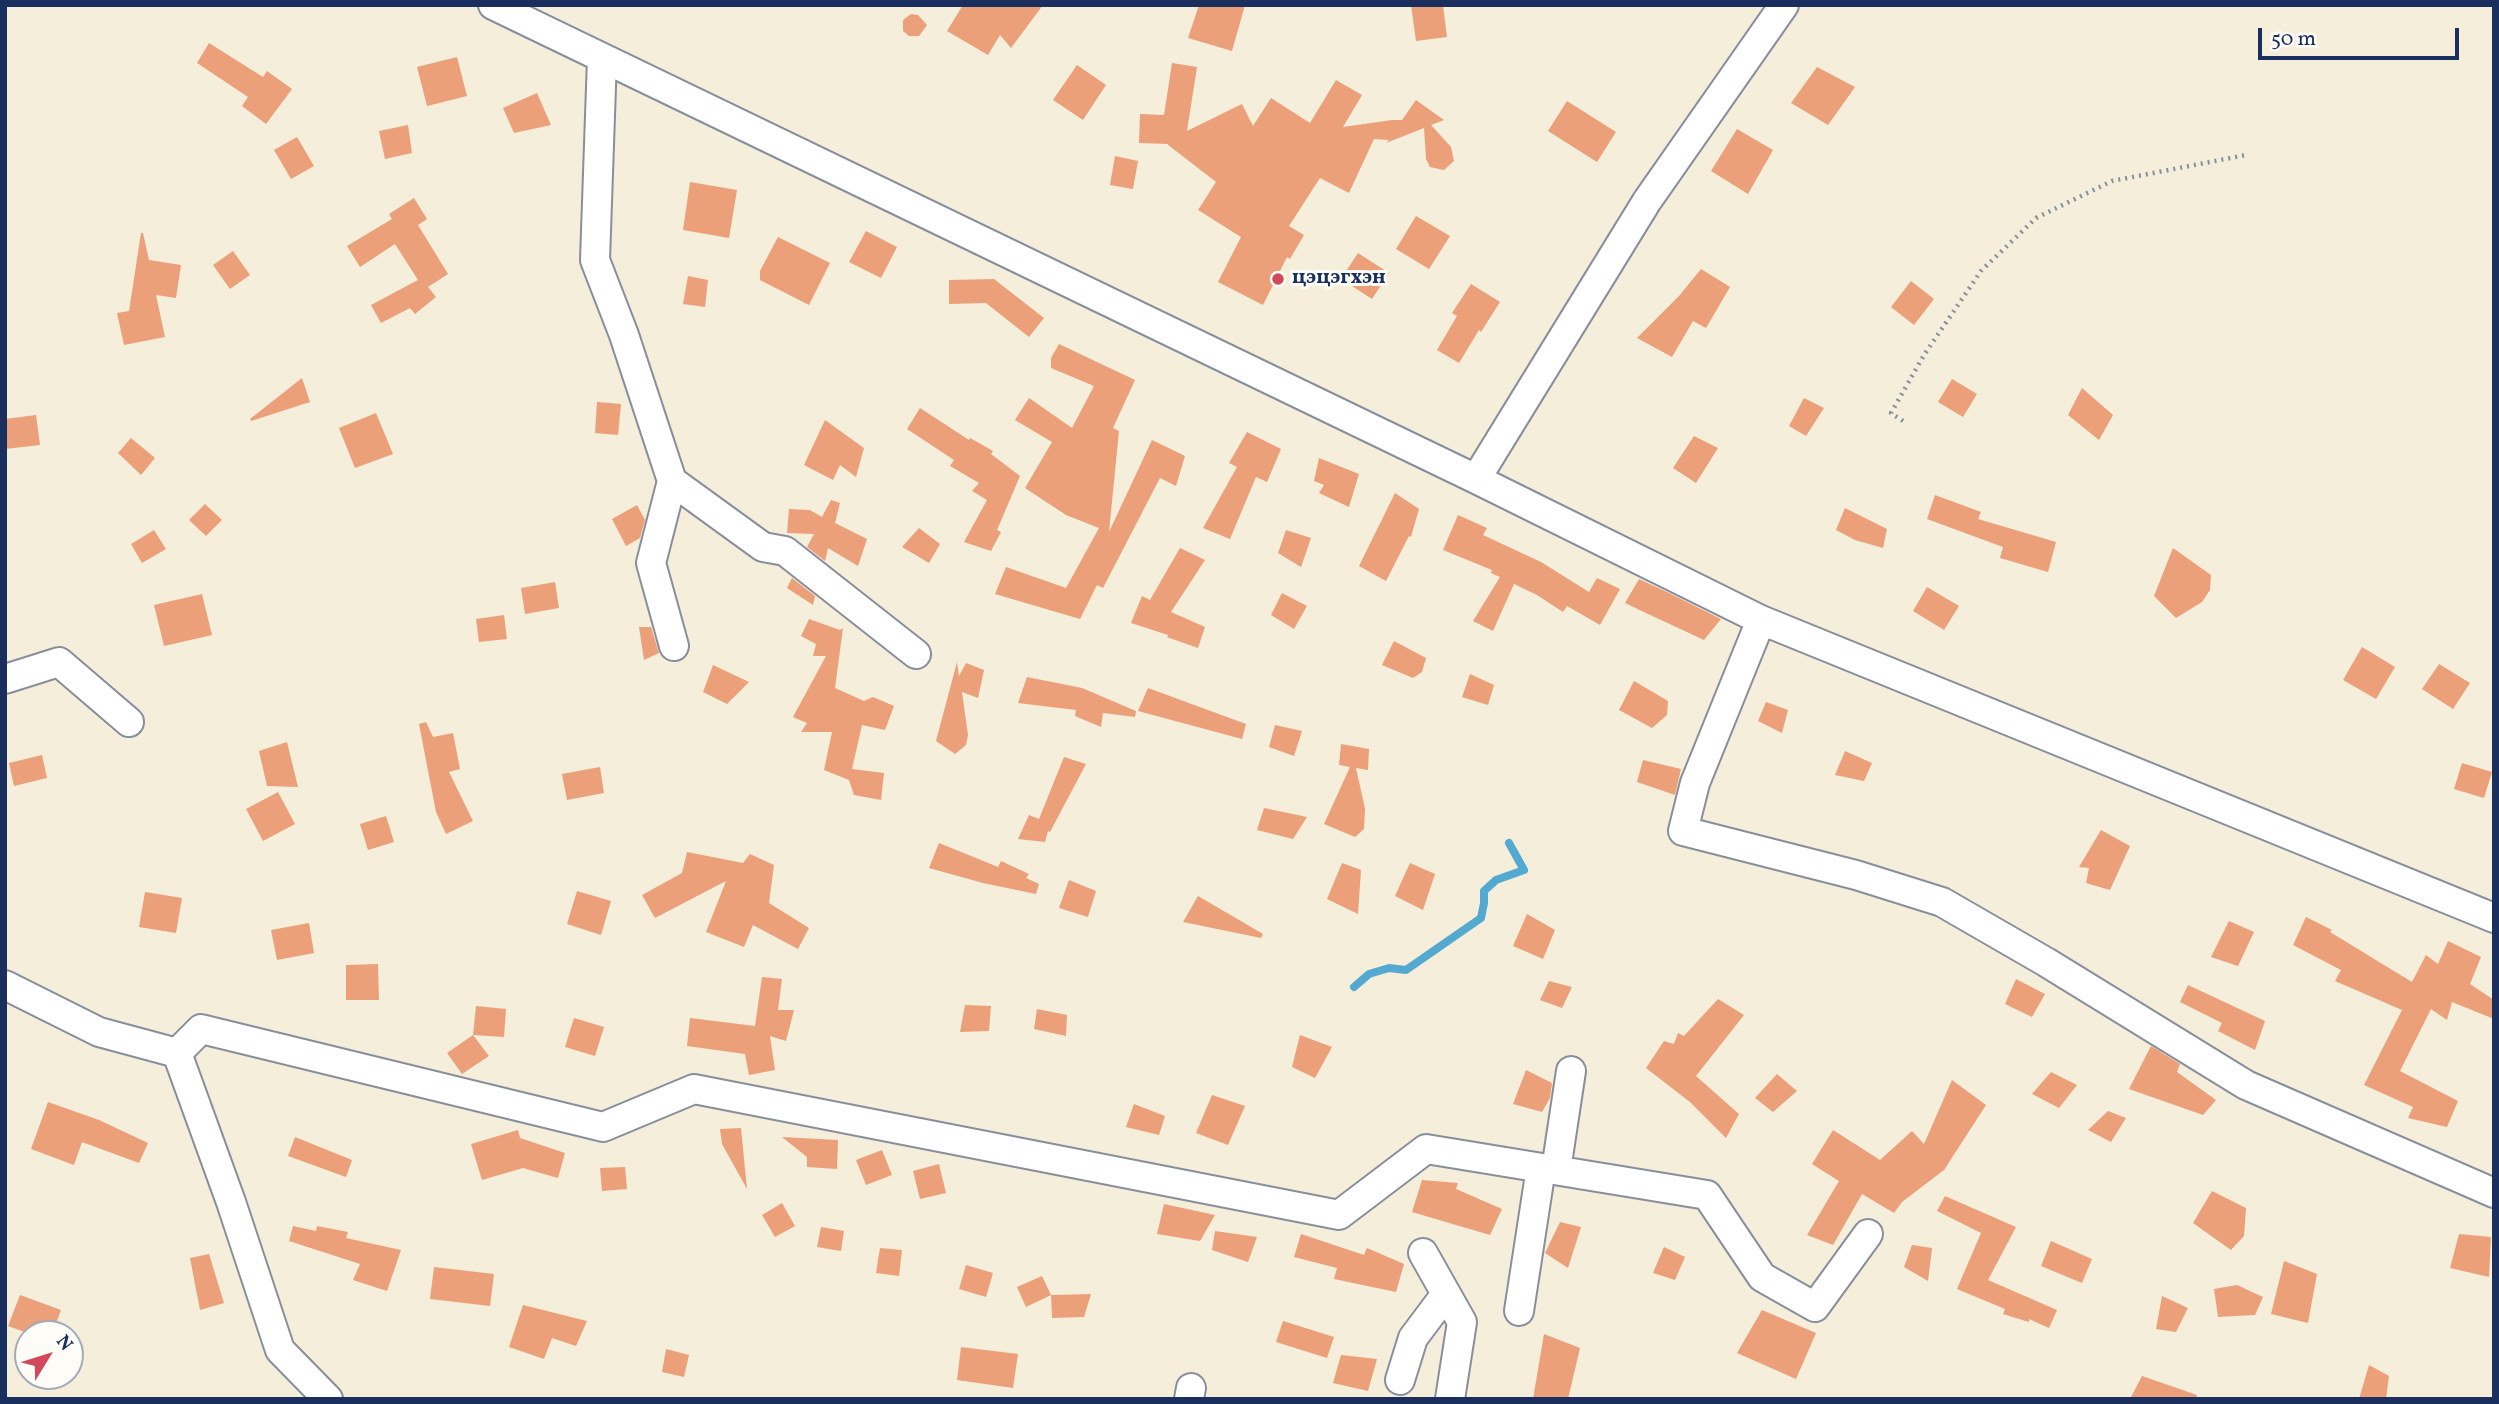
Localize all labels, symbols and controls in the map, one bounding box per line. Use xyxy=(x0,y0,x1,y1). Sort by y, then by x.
scale bar xyxy=(2261,14,2462,58)
text: 50 m xyxy=(2271,25,2316,54)
place label: цэцэгхэн xyxy=(1292,266,1386,292)
marker: цэцэгхэн xyxy=(1270,271,1286,287)
north arrow xyxy=(14,1320,84,1390)
text: N xyxy=(49,1330,78,1357)

